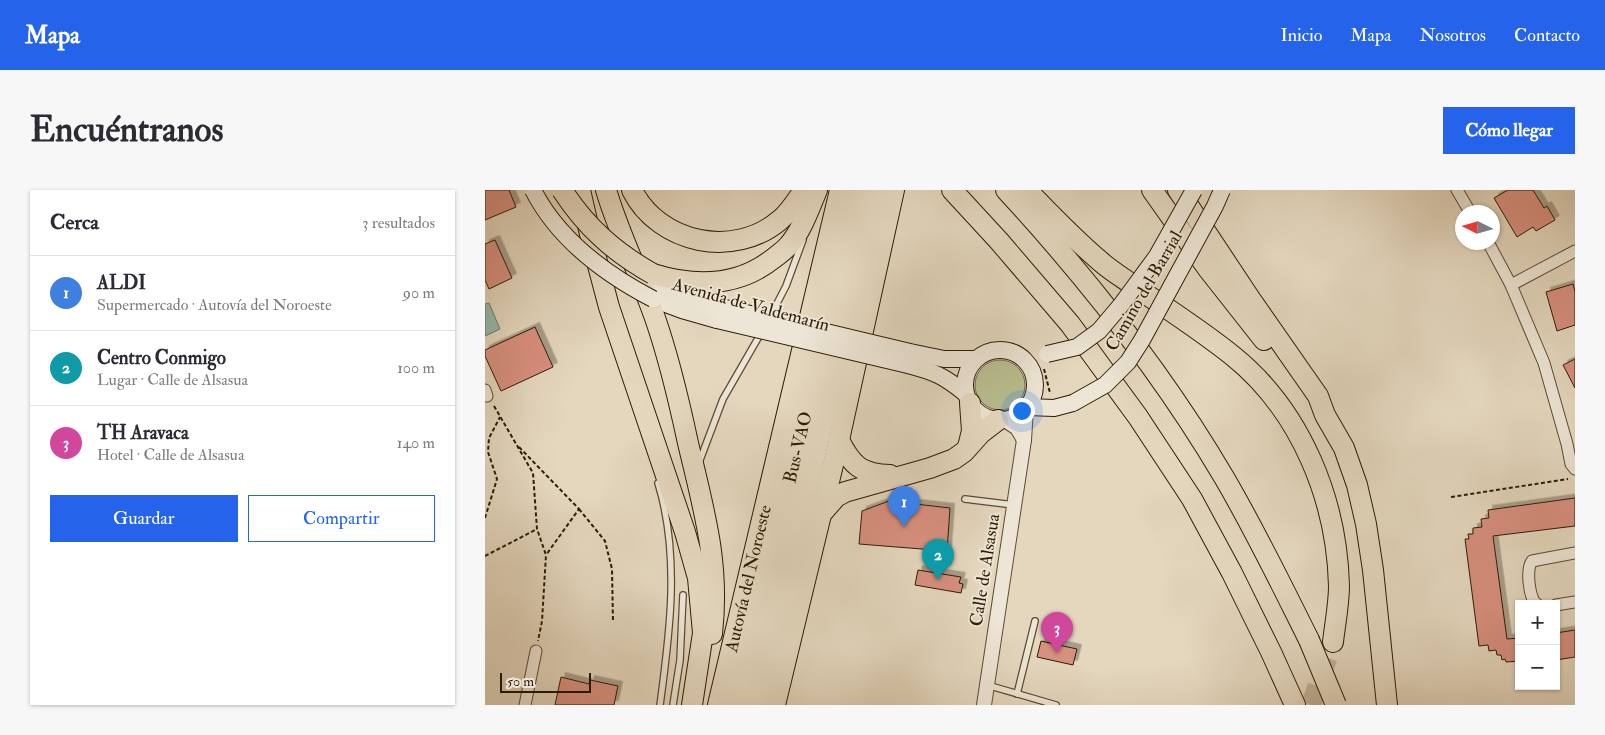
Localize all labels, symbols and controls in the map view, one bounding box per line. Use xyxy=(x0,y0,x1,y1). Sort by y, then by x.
text: Mapa xyxy=(25,20,80,51)
text: Inicio xyxy=(1280,24,1322,47)
text: Mapa xyxy=(1350,24,1392,47)
text: Nosotros xyxy=(1420,24,1486,47)
text: Contacto xyxy=(1514,24,1580,47)
button: Cómo llegar xyxy=(1443,107,1575,154)
text: Encuéntranos xyxy=(30,108,223,152)
north arrow xyxy=(1455,205,1500,250)
text: Cerca xyxy=(50,209,99,236)
text: 3 resultados xyxy=(362,213,435,233)
street label: Camino del Barrial xyxy=(1100,226,1188,355)
text: ALDI xyxy=(97,271,146,295)
street label: Avenida de Valdemarín xyxy=(669,273,832,337)
text: 1 xyxy=(63,283,69,303)
text: 90 m xyxy=(403,283,435,303)
text: Supermercado · Autovía del Noroeste xyxy=(97,295,332,315)
text: Centro Conmigo xyxy=(97,346,226,370)
text: 2 xyxy=(62,358,70,378)
text: 100 m xyxy=(397,358,435,378)
text: Lugar · Calle de Alsasua xyxy=(97,370,248,390)
your location xyxy=(1009,398,1035,424)
street label: Bus-VAO xyxy=(778,409,817,485)
text: TH Aravaca xyxy=(97,421,189,445)
text: 3 xyxy=(63,433,69,453)
text: 140 m xyxy=(397,433,435,453)
text: Hotel · Calle de Alsasua xyxy=(97,445,244,465)
pin: 1 xyxy=(888,486,920,527)
button: Guardar xyxy=(50,495,238,542)
button: Compartir xyxy=(248,495,435,542)
street label: Autovía del Noroeste xyxy=(719,502,777,655)
street label: Calle de Alsasua xyxy=(965,511,1005,628)
pin: 2 xyxy=(922,539,954,580)
map controls xyxy=(1515,600,1560,690)
button: + xyxy=(1515,600,1560,645)
pin: 3 xyxy=(1041,612,1073,653)
button: − xyxy=(1515,645,1560,690)
scale bar xyxy=(500,670,591,693)
text: 50 m xyxy=(507,673,534,690)

